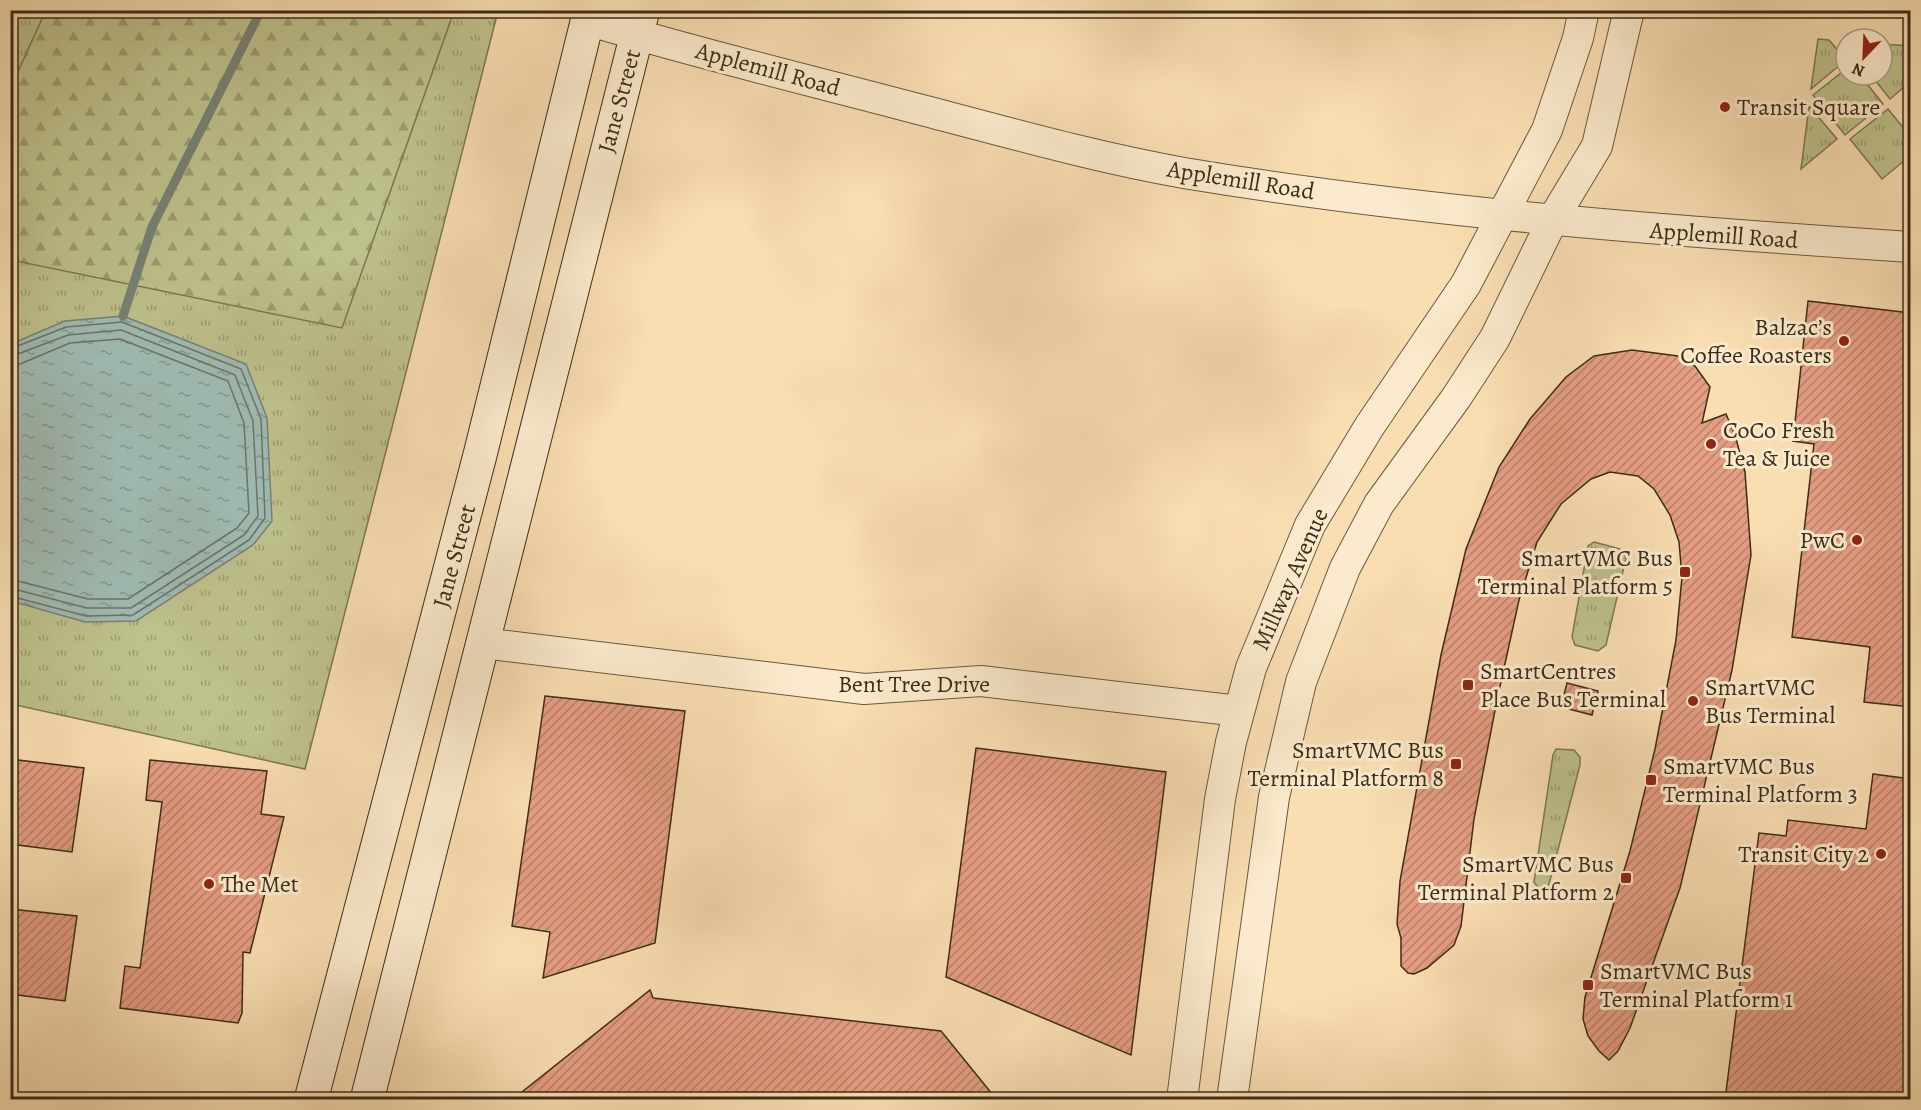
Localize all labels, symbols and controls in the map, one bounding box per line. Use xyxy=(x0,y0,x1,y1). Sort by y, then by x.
north arrow xyxy=(1834,27,1894,87)
street label: Applemill Road xyxy=(691,34,844,104)
street label: Jane Street xyxy=(590,46,648,156)
text: N xyxy=(1849,57,1868,82)
place label: Transit Square xyxy=(1737,91,1880,123)
marker: Transit Square xyxy=(1718,100,1732,114)
street label: Applemill Road xyxy=(1164,152,1317,207)
street label: Applemill Road xyxy=(1648,214,1799,256)
place label: Balzac’s Coffee Roasters xyxy=(1680,311,1832,371)
marker: Balzac’s Coffee Roasters xyxy=(1837,334,1851,348)
place label: CoCo Fresh Tea & Juice xyxy=(1723,414,1835,474)
marker: CoCo Fresh Tea & Juice xyxy=(1704,437,1718,451)
street label: Jane Street xyxy=(425,501,483,611)
street label: Millway Avenue xyxy=(1244,503,1336,655)
place label: PwC xyxy=(1800,524,1845,556)
marker: PwC xyxy=(1850,533,1864,547)
place label: SmartVMC Bus Terminal Platform 5 xyxy=(1478,542,1673,602)
marker: SmartVMC Bus Terminal Platform 5 xyxy=(1678,565,1692,579)
place label: SmartCentres Place Bus Terminal xyxy=(1480,655,1666,715)
street label: Bent Tree Drive xyxy=(838,668,990,700)
place label: SmartVMC Bus Terminal xyxy=(1705,671,1835,731)
marker: SmartCentres Place Bus Terminal xyxy=(1461,678,1475,692)
marker: SmartVMC Bus Terminal xyxy=(1686,694,1700,708)
place label: SmartVMC Bus Terminal Platform 8 xyxy=(1248,734,1444,794)
place label: SmartVMC Bus Terminal Platform 3 xyxy=(1663,750,1858,810)
marker: SmartVMC Bus Terminal Platform 8 xyxy=(1449,757,1463,771)
marker: SmartVMC Bus Terminal Platform 3 xyxy=(1644,773,1658,787)
place label: Transit City 2 xyxy=(1738,838,1869,870)
marker: Transit City 2 xyxy=(1874,847,1888,861)
place label: SmartVMC Bus Terminal Platform 2 xyxy=(1418,848,1614,908)
place label: The Met xyxy=(221,868,299,900)
marker: SmartVMC Bus Terminal Platform 2 xyxy=(1619,871,1633,885)
marker: The Met xyxy=(202,877,216,891)
place label: SmartVMC Bus Terminal Platform 1 xyxy=(1600,955,1793,1015)
marker: SmartVMC Bus Terminal Platform 1 xyxy=(1581,978,1595,992)

